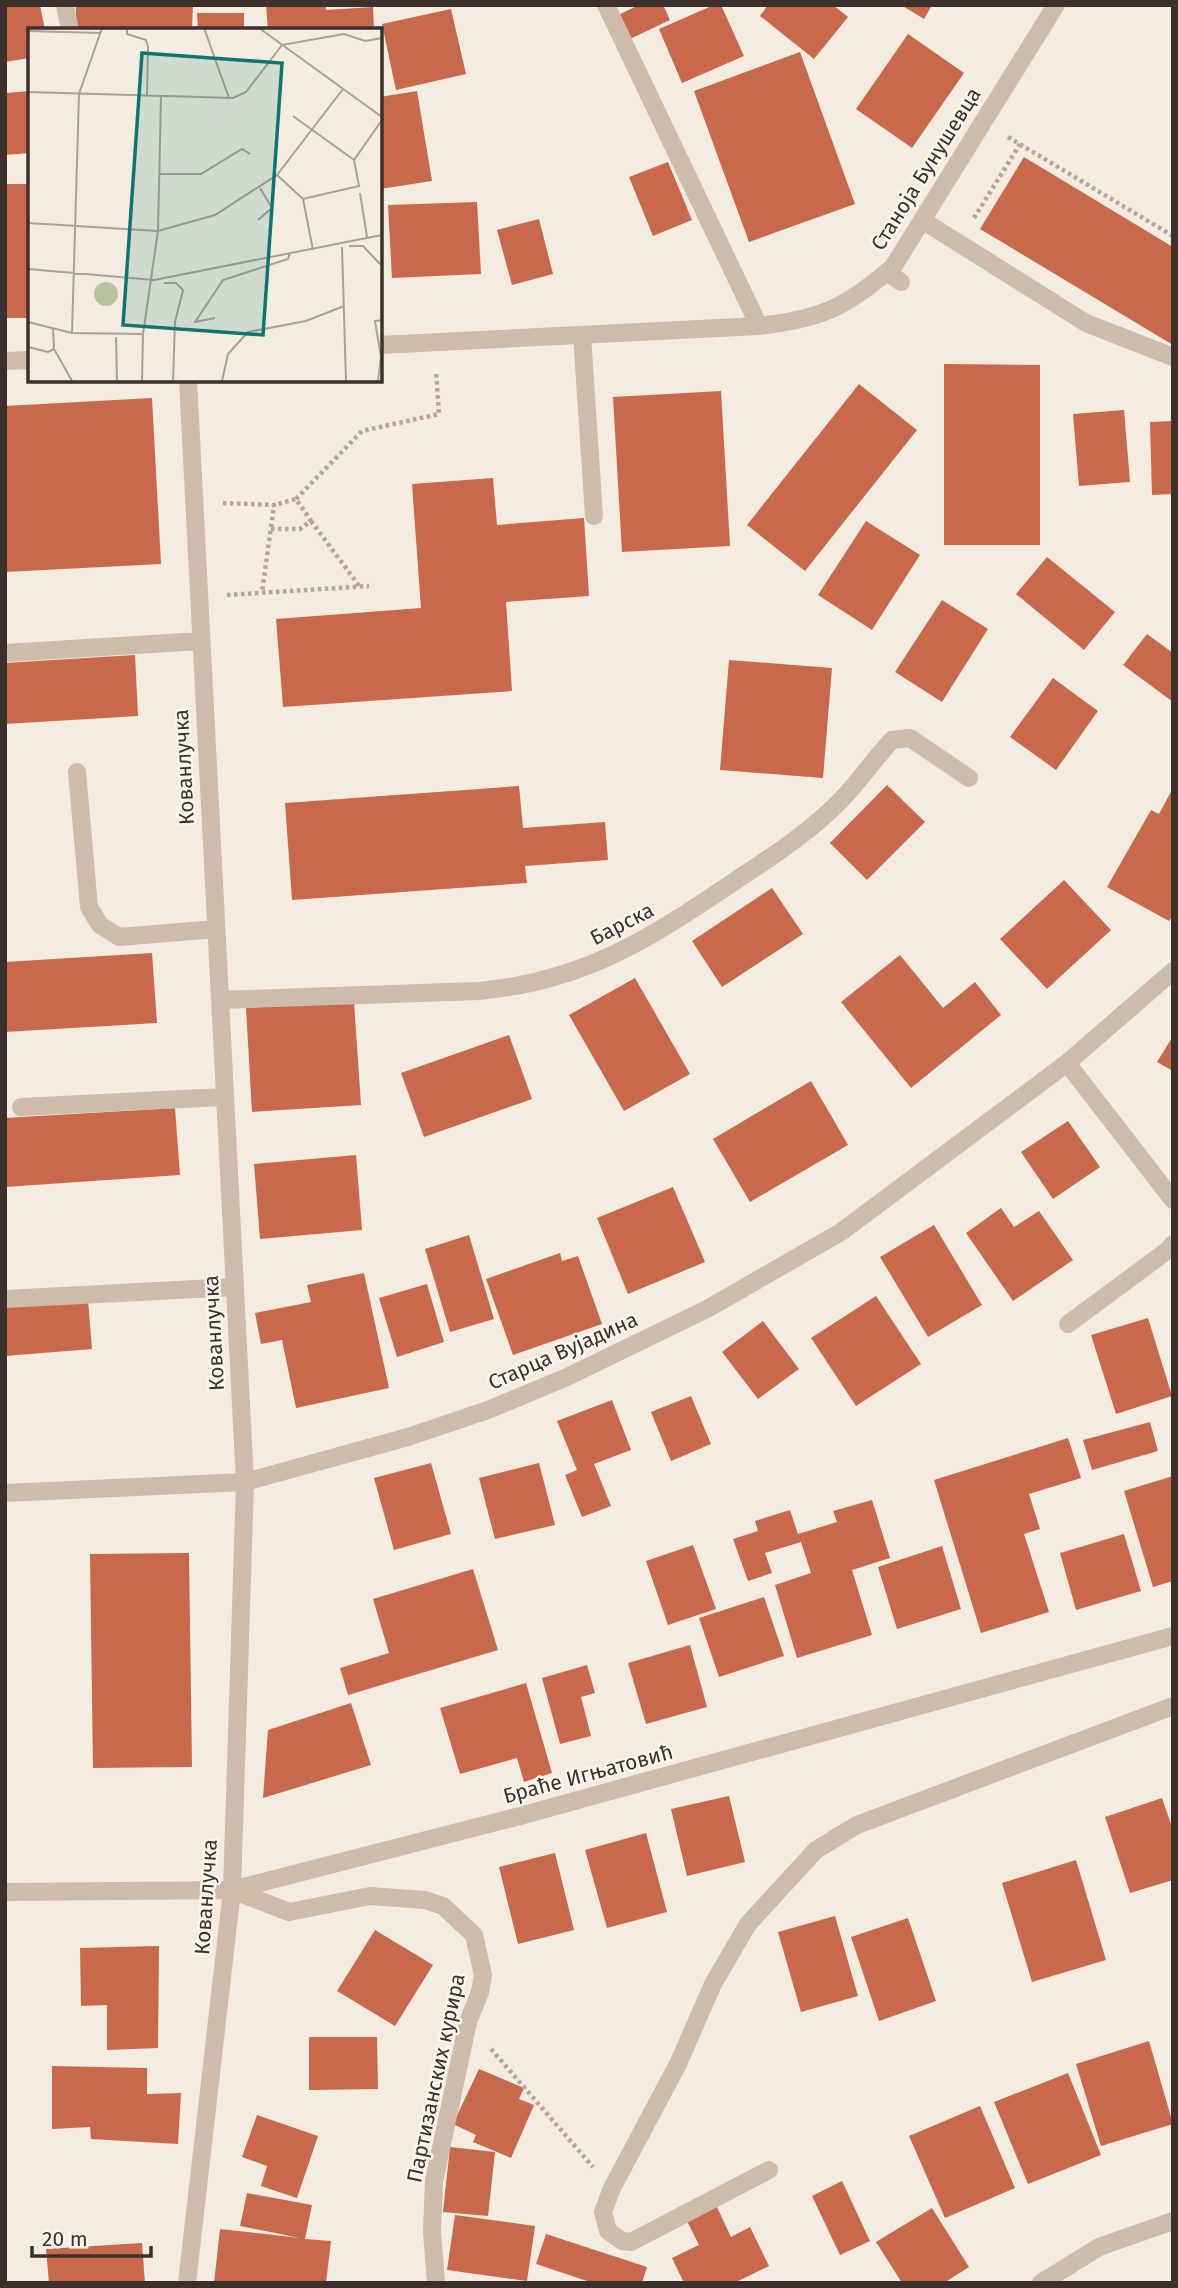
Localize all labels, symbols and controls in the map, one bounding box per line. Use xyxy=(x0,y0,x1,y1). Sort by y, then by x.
inset map xyxy=(28,28,382,382)
street label: Станоја Бунушевца xyxy=(865,83,987,255)
street label: Кованлучка xyxy=(168,708,200,826)
street label: Барска xyxy=(586,897,658,951)
street label: Кованлучка xyxy=(198,1274,230,1392)
street label: Старца Вујадина xyxy=(484,1306,642,1396)
street label: Браће Игњатовић xyxy=(500,1739,676,1809)
street label: Кованлучка xyxy=(189,1838,223,1956)
street label: Партизанских курира xyxy=(401,1971,471,2185)
scale bar xyxy=(32,2214,150,2258)
text: 20 m xyxy=(42,2226,88,2252)

